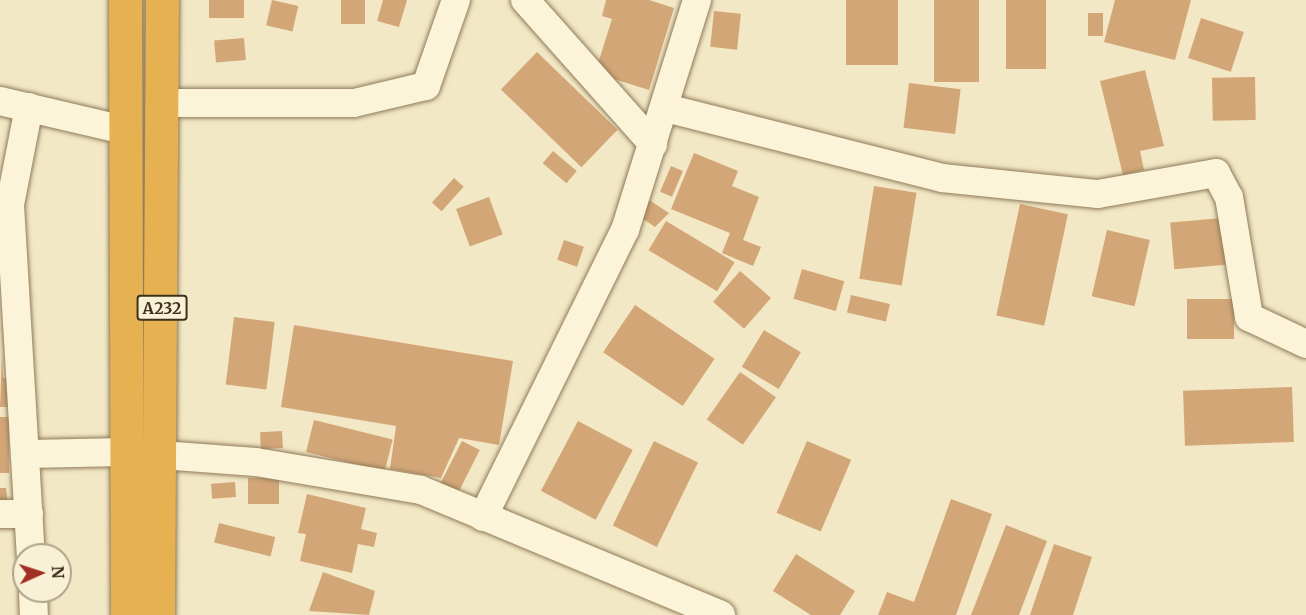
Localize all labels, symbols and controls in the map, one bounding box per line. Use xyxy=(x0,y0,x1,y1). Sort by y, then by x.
road number: A232 xyxy=(136,295,188,321)
north arrow xyxy=(12,543,72,603)
text: N xyxy=(48,565,68,579)

